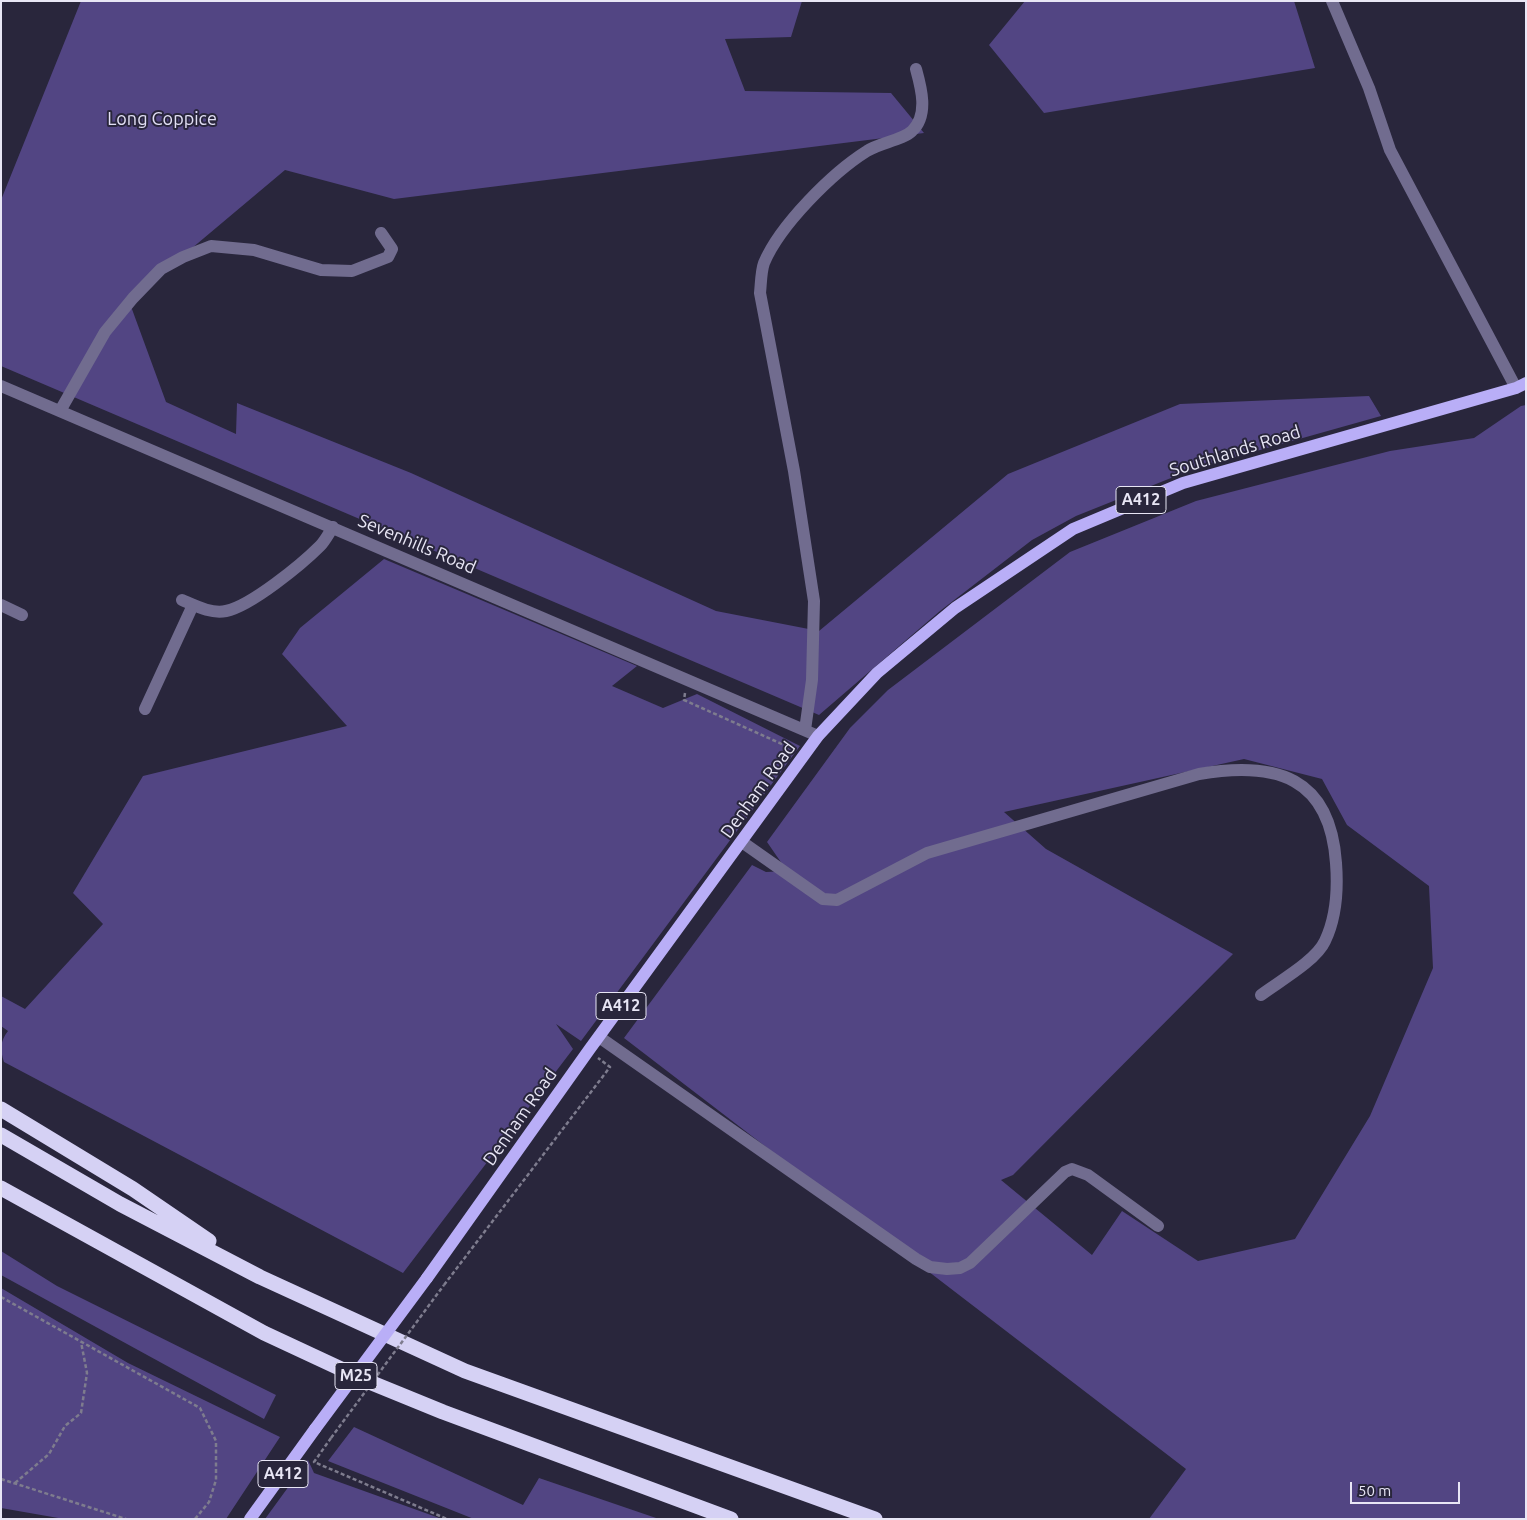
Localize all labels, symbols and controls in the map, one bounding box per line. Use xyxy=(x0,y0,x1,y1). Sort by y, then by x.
park label: Long Coppice xyxy=(107,108,217,130)
street label: Southlands Road xyxy=(1167,421,1303,481)
road number: A412 xyxy=(1116,486,1166,514)
street label: Sevenhills Road xyxy=(355,509,479,579)
street label: Denham Road xyxy=(716,738,800,842)
road number: A412 xyxy=(596,992,646,1019)
street label: Denham Road xyxy=(479,1064,561,1170)
road number: M25 xyxy=(335,1362,377,1390)
road number: A412 xyxy=(258,1460,308,1488)
scale bar xyxy=(1352,1472,1462,1504)
text: 50 m xyxy=(1358,1482,1391,1499)

